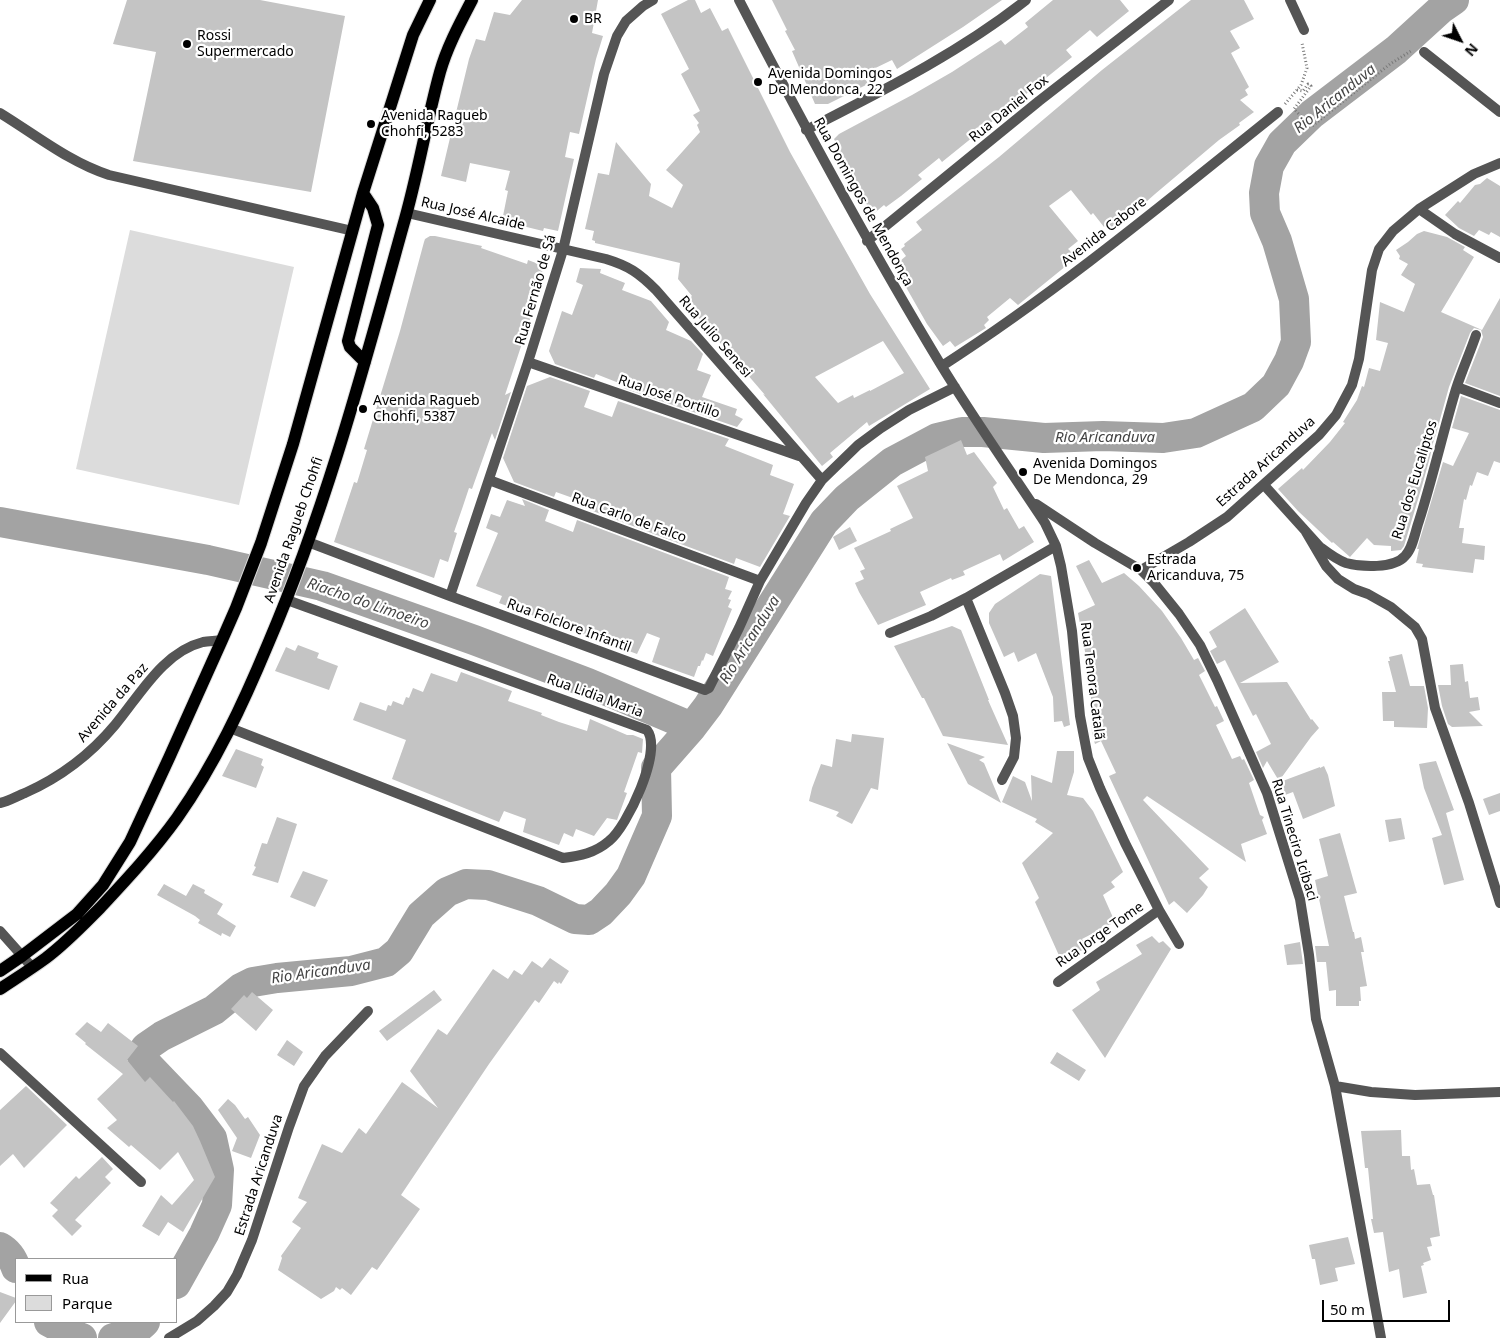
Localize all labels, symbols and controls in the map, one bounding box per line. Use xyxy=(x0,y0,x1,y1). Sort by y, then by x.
place label: BR xyxy=(584,11,602,27)
marker: BR xyxy=(568,13,580,25)
north arrow xyxy=(1435,15,1485,65)
place label: Rossi Supermercado xyxy=(197,28,294,60)
marker: Rossi Supermercado xyxy=(181,38,193,50)
text: N xyxy=(1461,40,1483,61)
water label: Rio Aricanduva xyxy=(1290,61,1380,137)
place label: Avenida Domingos De Mendonca, 22 xyxy=(768,66,892,98)
street label: Rua Daniel Fox xyxy=(966,72,1052,146)
marker: Avenida Domingos De Mendonca, 22 xyxy=(752,76,764,88)
place label: Avenida Ragueb Chohfi, 5283 xyxy=(381,108,488,140)
street label: Rua Domingos de Mendonça xyxy=(810,115,916,289)
marker: Avenida Ragueb Chohfi, 5283 xyxy=(365,118,377,130)
street label: Rua José Alcaide xyxy=(419,194,527,234)
street label: Avenida Cabore xyxy=(1058,194,1150,270)
street label: Rua Fernão de Sá xyxy=(512,233,560,347)
street label: Rua Julio Senesi xyxy=(675,293,755,381)
street label: Rua José Portillo xyxy=(616,372,722,422)
place label: Avenida Ragueb Chohfi, 5387 xyxy=(373,393,480,426)
marker: Avenida Ragueb Chohfi, 5387 xyxy=(357,403,369,415)
street label: Estrada Aricanduva xyxy=(1213,413,1319,511)
street label: Rua dos Eucaliptos xyxy=(1389,419,1441,541)
water label: Rio Aricanduva xyxy=(1055,429,1155,447)
street label: Avenida Ragueb Chohfi xyxy=(261,455,327,605)
place label: Avenida Domingos De Mendonca, 29 xyxy=(1033,456,1157,488)
marker: Avenida Domingos De Mendonca, 29 xyxy=(1017,466,1029,478)
street label: Rua Carlo de Falco xyxy=(569,489,689,547)
place label: Estrada Aricanduva, 75 xyxy=(1147,552,1244,584)
marker: Estrada Aricanduva, 75 xyxy=(1131,562,1143,574)
water label: Riacho do Limoeiro xyxy=(305,575,431,633)
water label: Rio Aricanduva xyxy=(716,593,784,687)
street label: Rua Folclore Infantil xyxy=(505,596,633,656)
street label: Rua Tenora Catalã xyxy=(1076,621,1108,741)
street label: Avenida da Paz xyxy=(74,660,152,746)
street label: Rua Lidia Maria xyxy=(545,671,645,721)
street label: Rua Tineciro Icibaci xyxy=(1267,777,1321,903)
street label: Rua Jorge Tome xyxy=(1053,899,1147,971)
water label: Rio Aricanduva xyxy=(270,956,372,988)
street label: Estrada Aricanduva xyxy=(231,1112,287,1238)
legend xyxy=(15,1258,178,1323)
text: Rua xyxy=(62,1268,89,1288)
scale bar xyxy=(1325,1290,1452,1322)
text: Parque xyxy=(62,1293,112,1313)
text: 50 m xyxy=(1330,1299,1365,1319)

